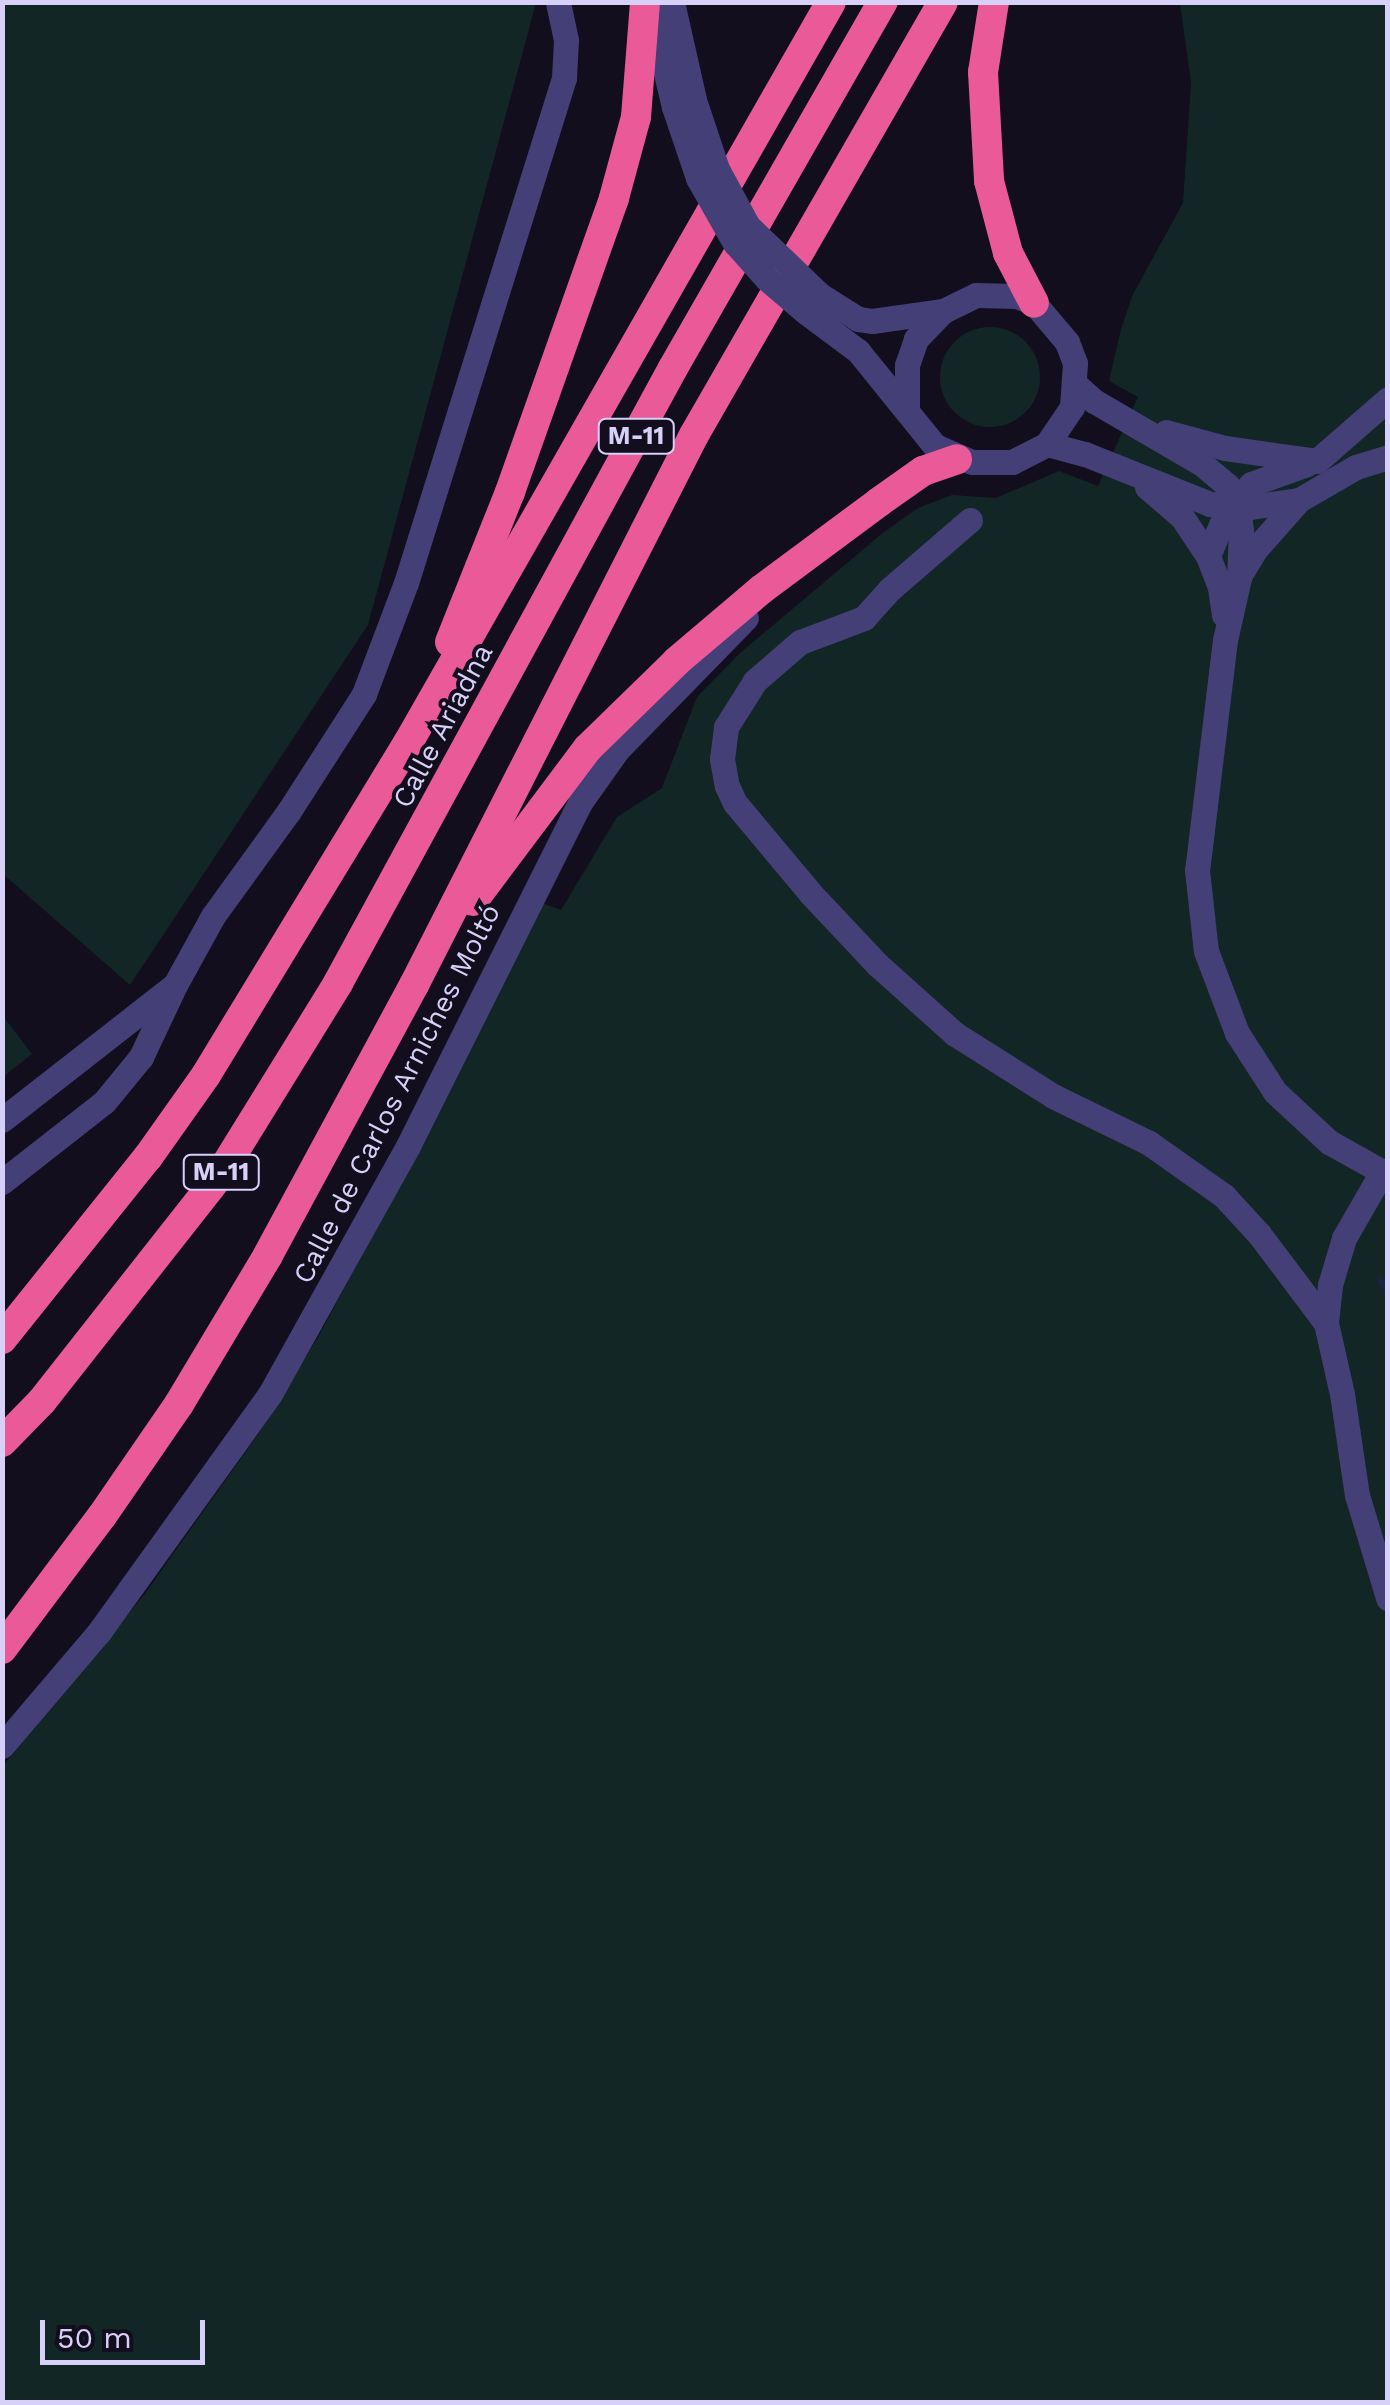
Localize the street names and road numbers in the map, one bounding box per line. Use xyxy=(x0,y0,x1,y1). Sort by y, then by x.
road number: M-11 xyxy=(596,416,676,456)
street label: Calle Ariadna xyxy=(385,638,501,814)
street label: Calle de Carlos Arniches Moltó xyxy=(286,898,508,1290)
road number: M-11 xyxy=(181,1152,261,1192)

